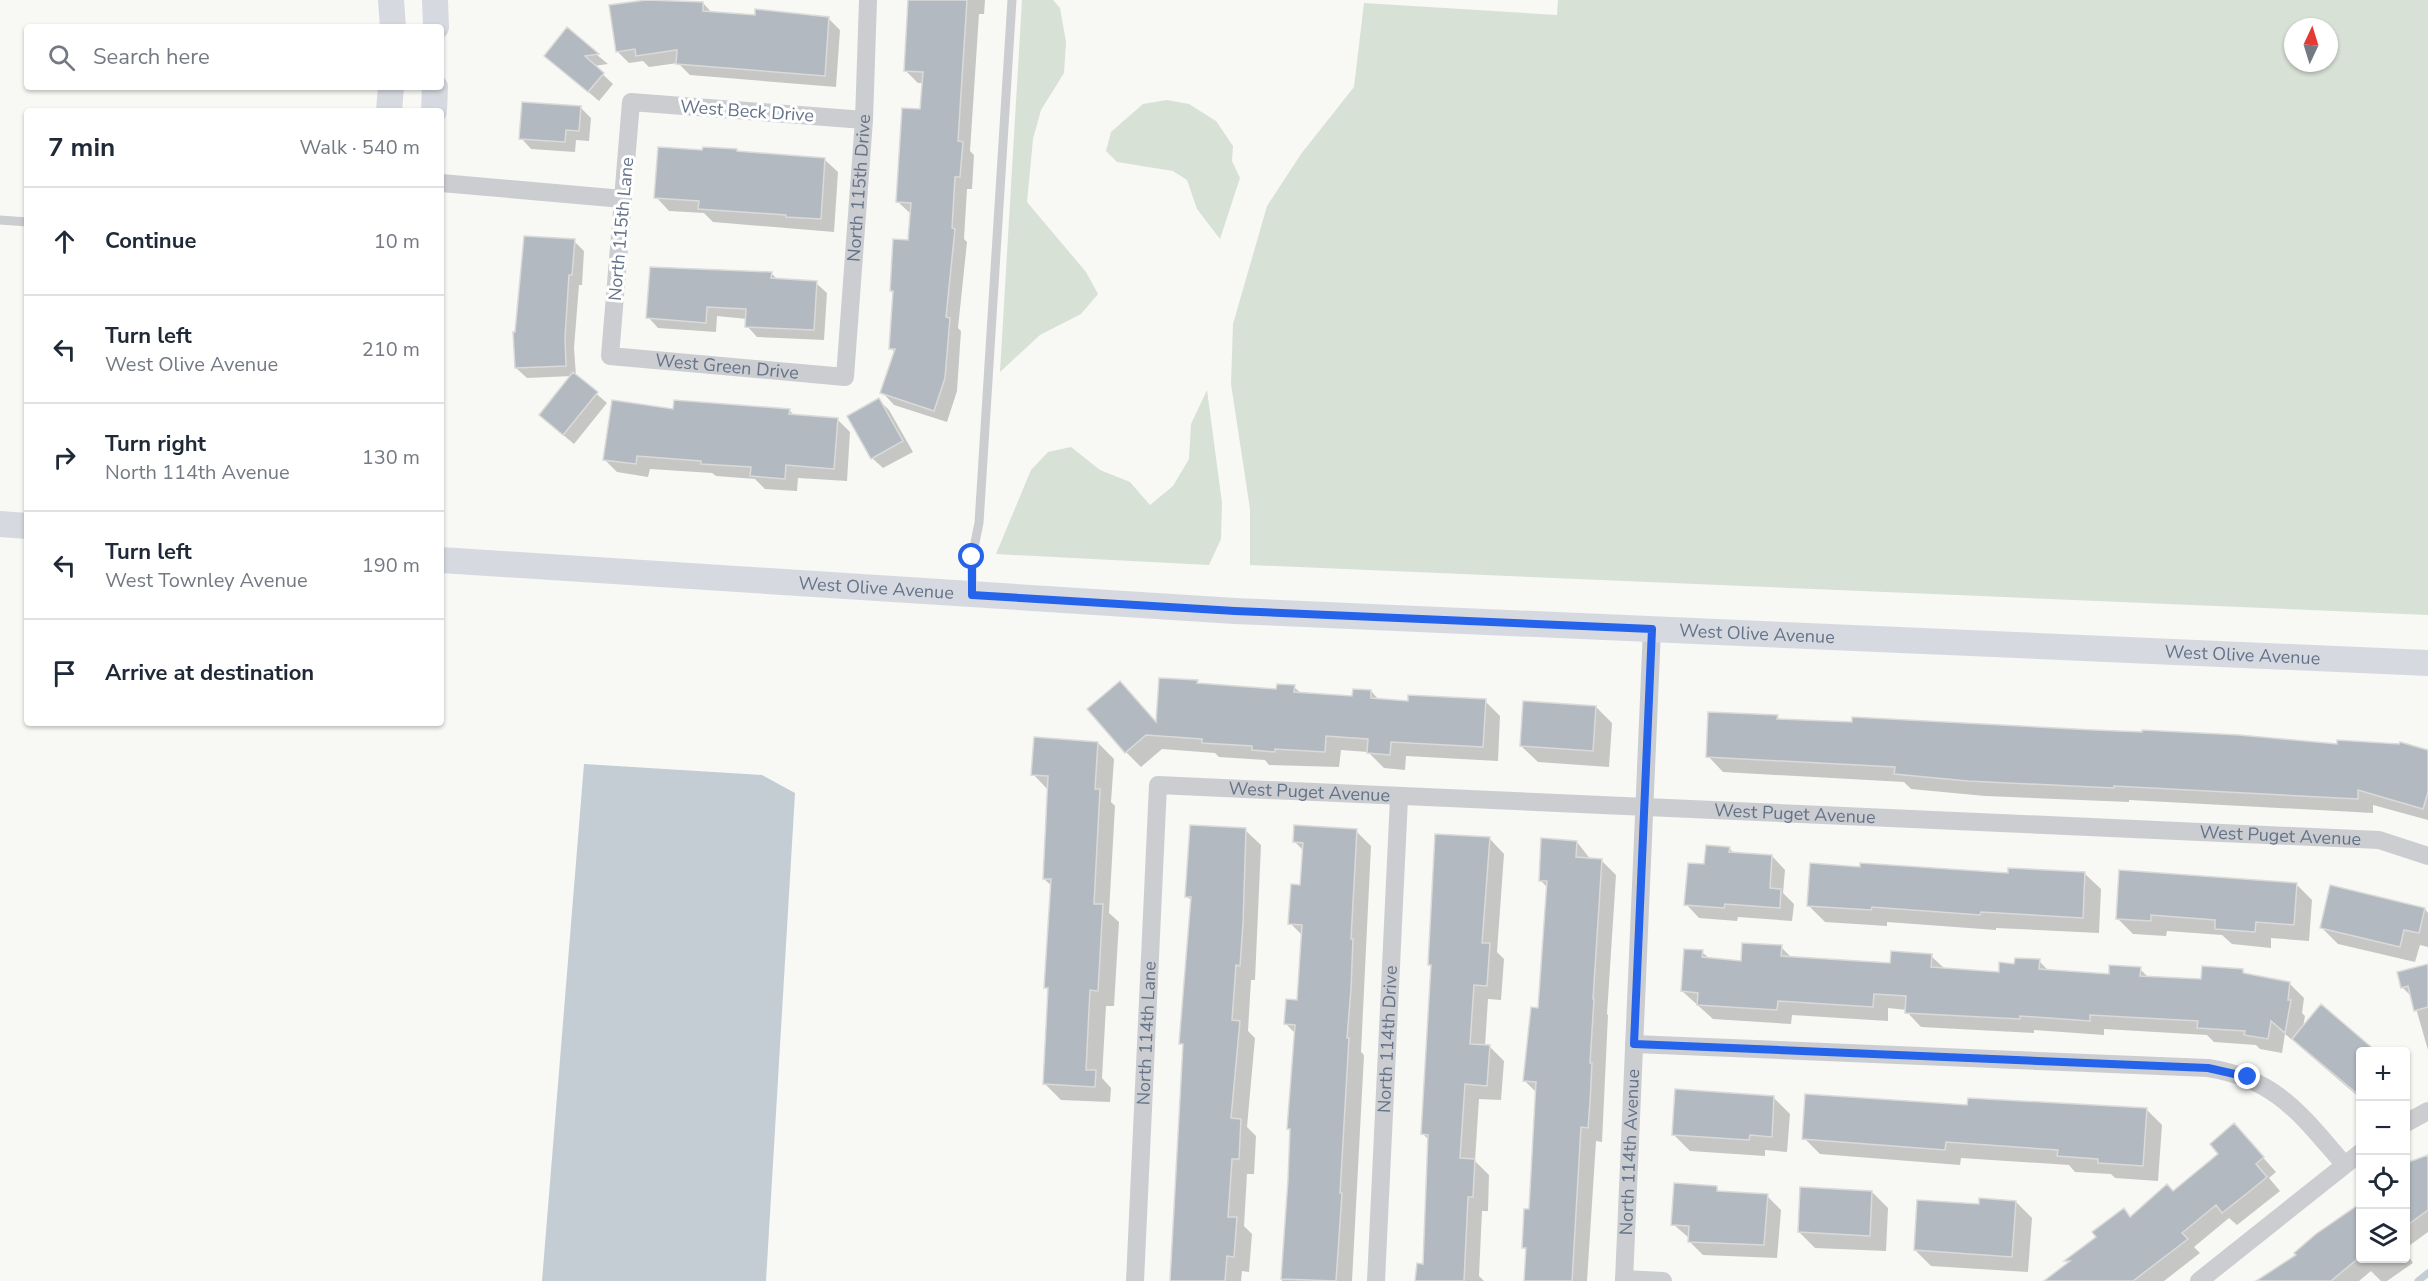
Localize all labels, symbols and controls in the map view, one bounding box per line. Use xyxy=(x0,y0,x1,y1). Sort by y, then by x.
north arrow xyxy=(2284,18,2338,72)
search box xyxy=(24,24,444,90)
icon: search xyxy=(45,41,78,74)
text: Search here xyxy=(93,42,210,72)
street label: West Beck Drive xyxy=(679,94,815,128)
street label: North 115th Drive xyxy=(842,114,876,263)
text: 7 min xyxy=(48,130,115,165)
text: Walk · 540 m xyxy=(300,134,420,161)
street label: North 115th Lane xyxy=(603,156,639,302)
icon: ahead xyxy=(48,225,81,258)
text: Continue xyxy=(105,226,196,256)
text: 10 m xyxy=(374,228,420,255)
text: Turn left xyxy=(105,321,192,351)
icon: left xyxy=(48,333,81,366)
text: 210 m xyxy=(362,336,420,363)
street label: West Green Drive xyxy=(654,348,800,385)
text: West Olive Avenue xyxy=(105,351,278,378)
text: Turn right xyxy=(105,429,206,459)
icon: right xyxy=(48,441,81,474)
text: 130 m xyxy=(362,444,420,471)
text: North 114th Avenue xyxy=(105,459,290,486)
text: Turn left xyxy=(105,537,192,567)
route start xyxy=(958,543,984,569)
icon: left xyxy=(48,549,81,582)
text: 190 m xyxy=(362,552,420,579)
text: West Townley Avenue xyxy=(105,567,308,594)
street label: West Olive Avenue xyxy=(798,571,955,605)
street label: West Olive Avenue xyxy=(1678,618,1835,649)
street label: West Olive Avenue xyxy=(2164,640,2321,670)
icon: arrive xyxy=(48,657,81,690)
text: Arrive at destination xyxy=(105,658,314,688)
street label: West Puget Avenue xyxy=(1228,776,1391,807)
street label: West Puget Avenue xyxy=(1714,798,1876,829)
street label: West Puget Avenue xyxy=(2199,820,2362,851)
street label: North 114th Lane xyxy=(1131,961,1162,1106)
street label: North 114th Drive xyxy=(1372,965,1403,1114)
map controls xyxy=(2356,1047,2410,1263)
button: + xyxy=(2356,1047,2410,1101)
route end xyxy=(2234,1063,2260,1089)
street label: North 114th Avenue xyxy=(1614,1068,1645,1236)
button: − xyxy=(2356,1101,2410,1155)
button: locate xyxy=(2356,1155,2410,1209)
button: layers xyxy=(2356,1209,2410,1263)

